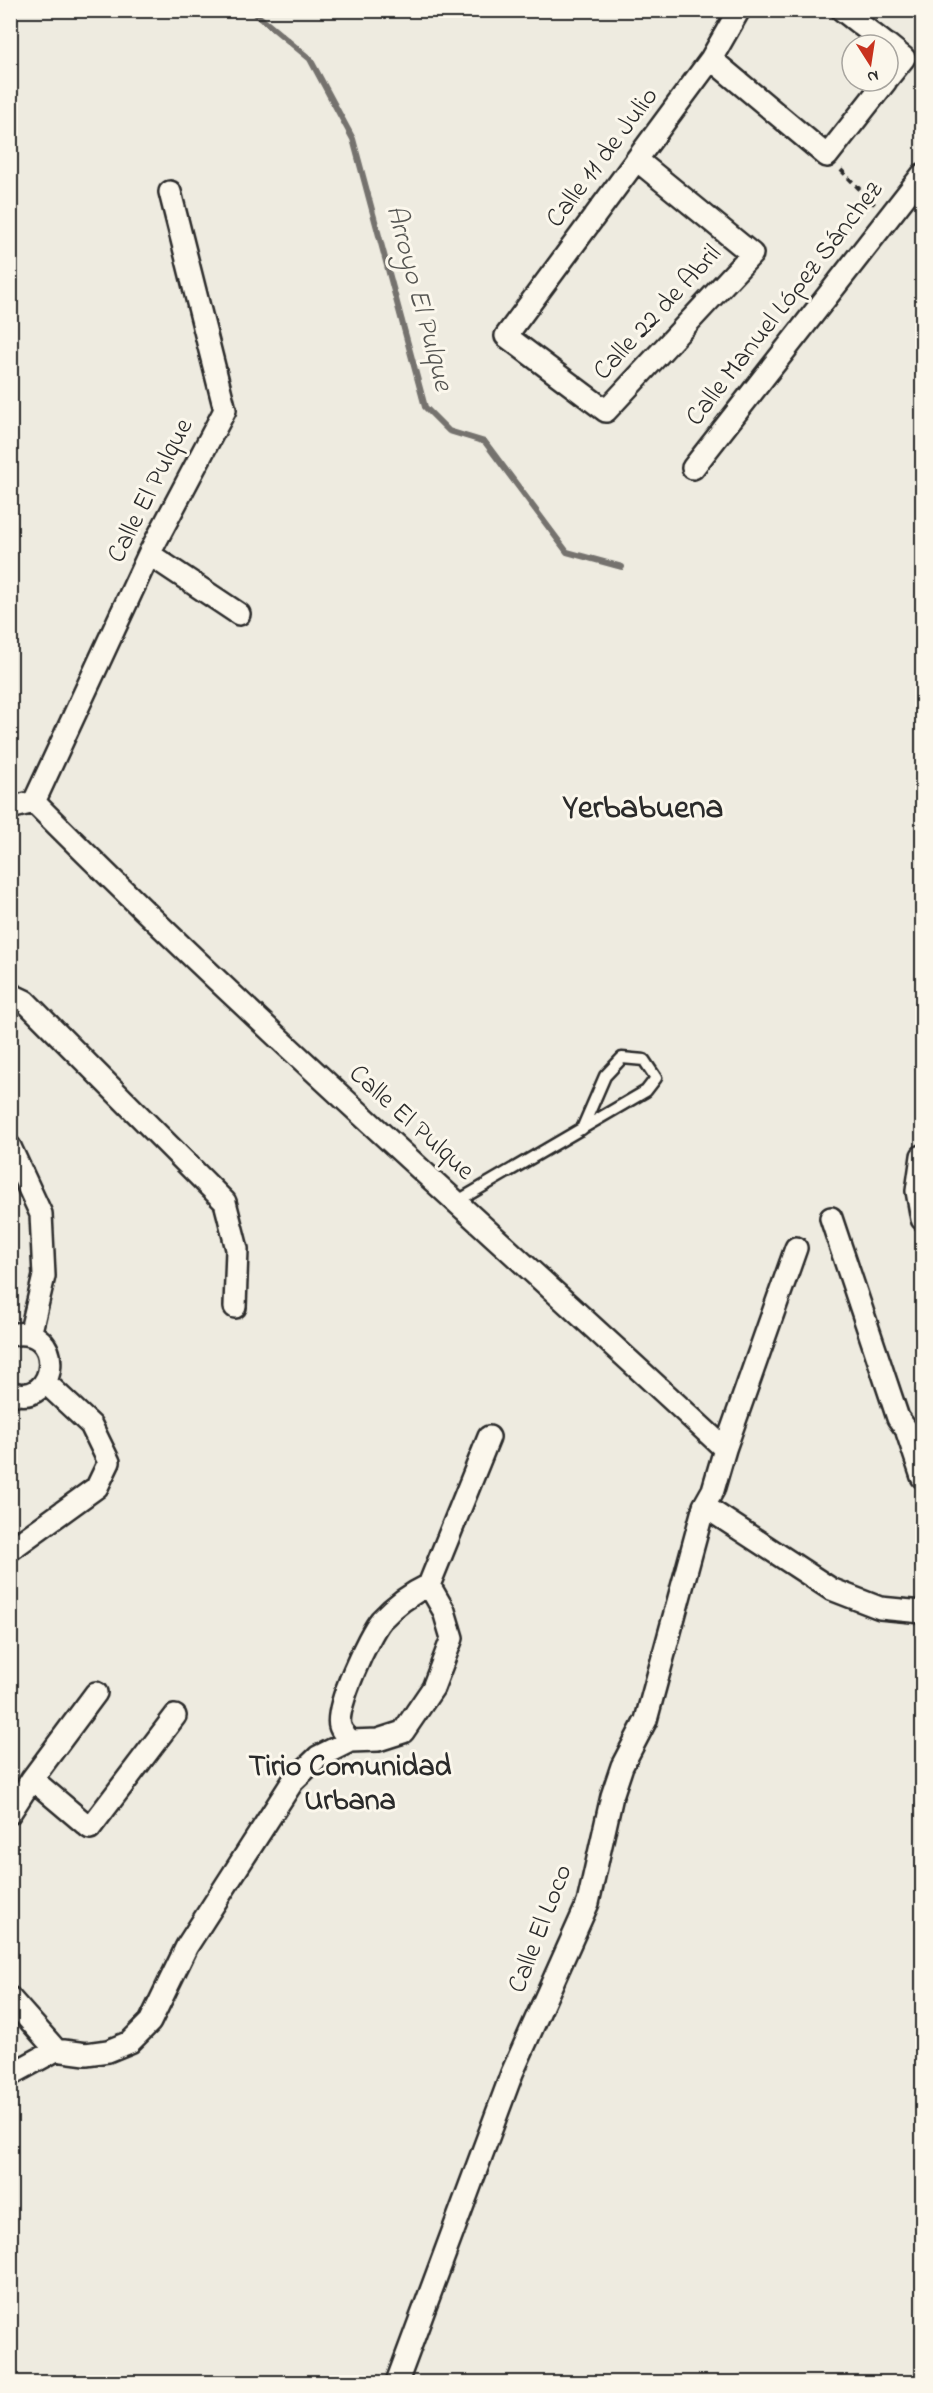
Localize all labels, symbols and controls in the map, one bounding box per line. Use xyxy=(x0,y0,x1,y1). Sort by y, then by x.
north arrow xyxy=(840,33,900,93)
text: N xyxy=(865,63,880,89)
street label: Calle 11 de Julio xyxy=(537,79,669,237)
street label: Calle Manuel López Sánchez xyxy=(677,173,894,435)
water label: Arroyo El Pulque xyxy=(373,200,463,397)
street label: Calle 22 de Abril xyxy=(585,236,731,390)
street label: Calle El Pulque xyxy=(98,411,205,570)
district label: Yerbabuena xyxy=(562,785,723,833)
street label: Calle El Pulque xyxy=(339,1056,483,1191)
district label: Tirio Comunidad Urbana xyxy=(249,1746,452,1824)
street label: Calle El Loco xyxy=(499,1859,583,1999)

